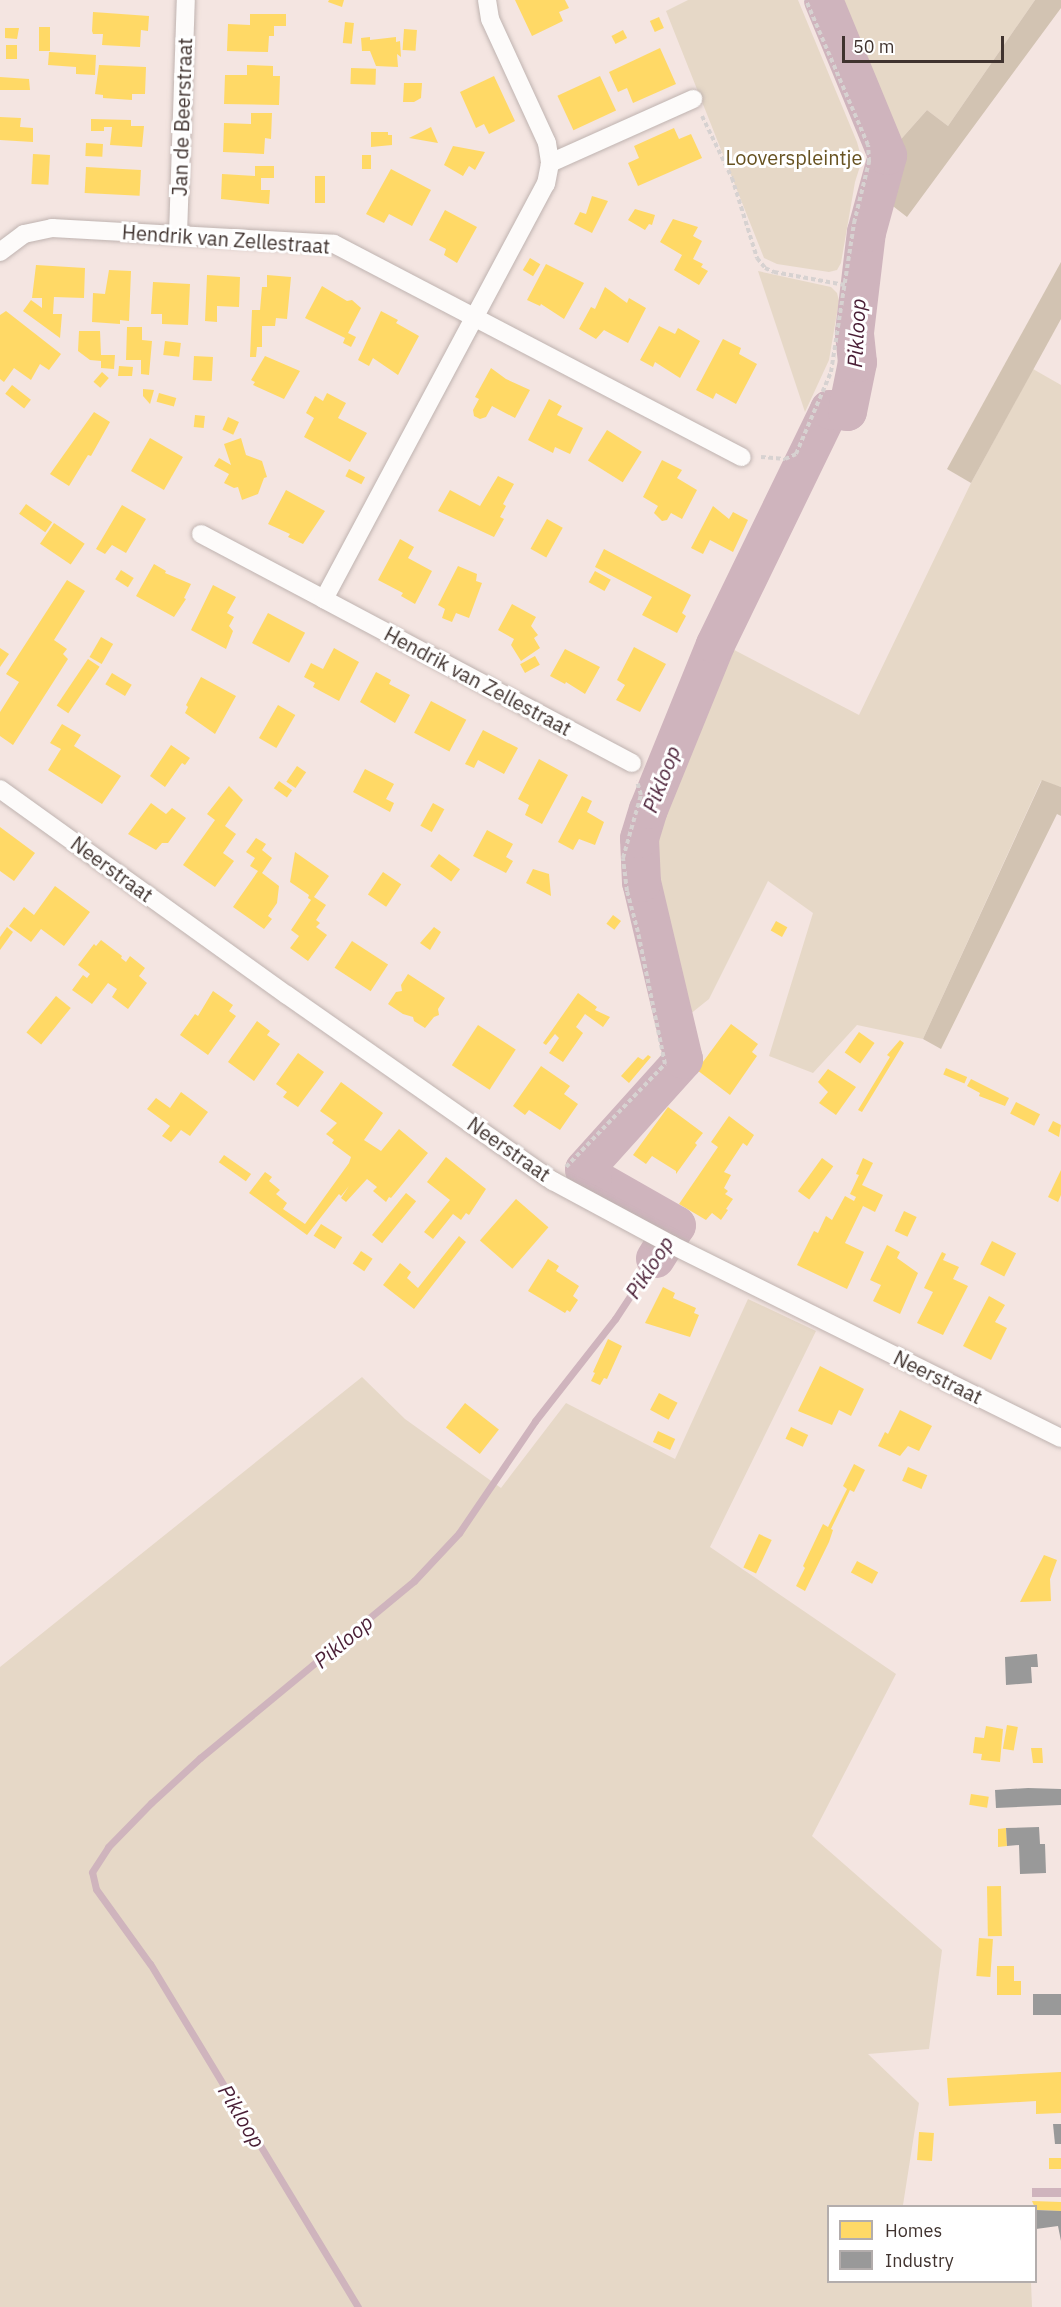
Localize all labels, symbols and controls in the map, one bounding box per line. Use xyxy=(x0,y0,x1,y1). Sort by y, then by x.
scale bar xyxy=(845,24,1007,62)
text: 50 m xyxy=(853,35,895,58)
street label: Jan de Beerstraat xyxy=(167,37,197,197)
park label: Looverspleintje xyxy=(725,145,863,169)
street label: Hendrik van Zellestraat xyxy=(121,220,331,258)
water label: Pikloop xyxy=(842,298,870,368)
street label: Hendrik van Zellestraat xyxy=(380,621,576,741)
water label: Pikloop xyxy=(637,742,685,816)
street label: Neerstraat xyxy=(66,831,158,907)
street label: Neerstraat xyxy=(463,1112,555,1186)
water label: Pikloop xyxy=(620,1231,678,1303)
street label: Neerstraat xyxy=(890,1345,986,1409)
water label: Pikloop xyxy=(308,1609,378,1673)
water label: Pikloop xyxy=(213,2080,271,2152)
legend xyxy=(827,2205,1037,2283)
text: Homes xyxy=(885,2219,942,2242)
text: Industry xyxy=(885,2249,954,2272)

